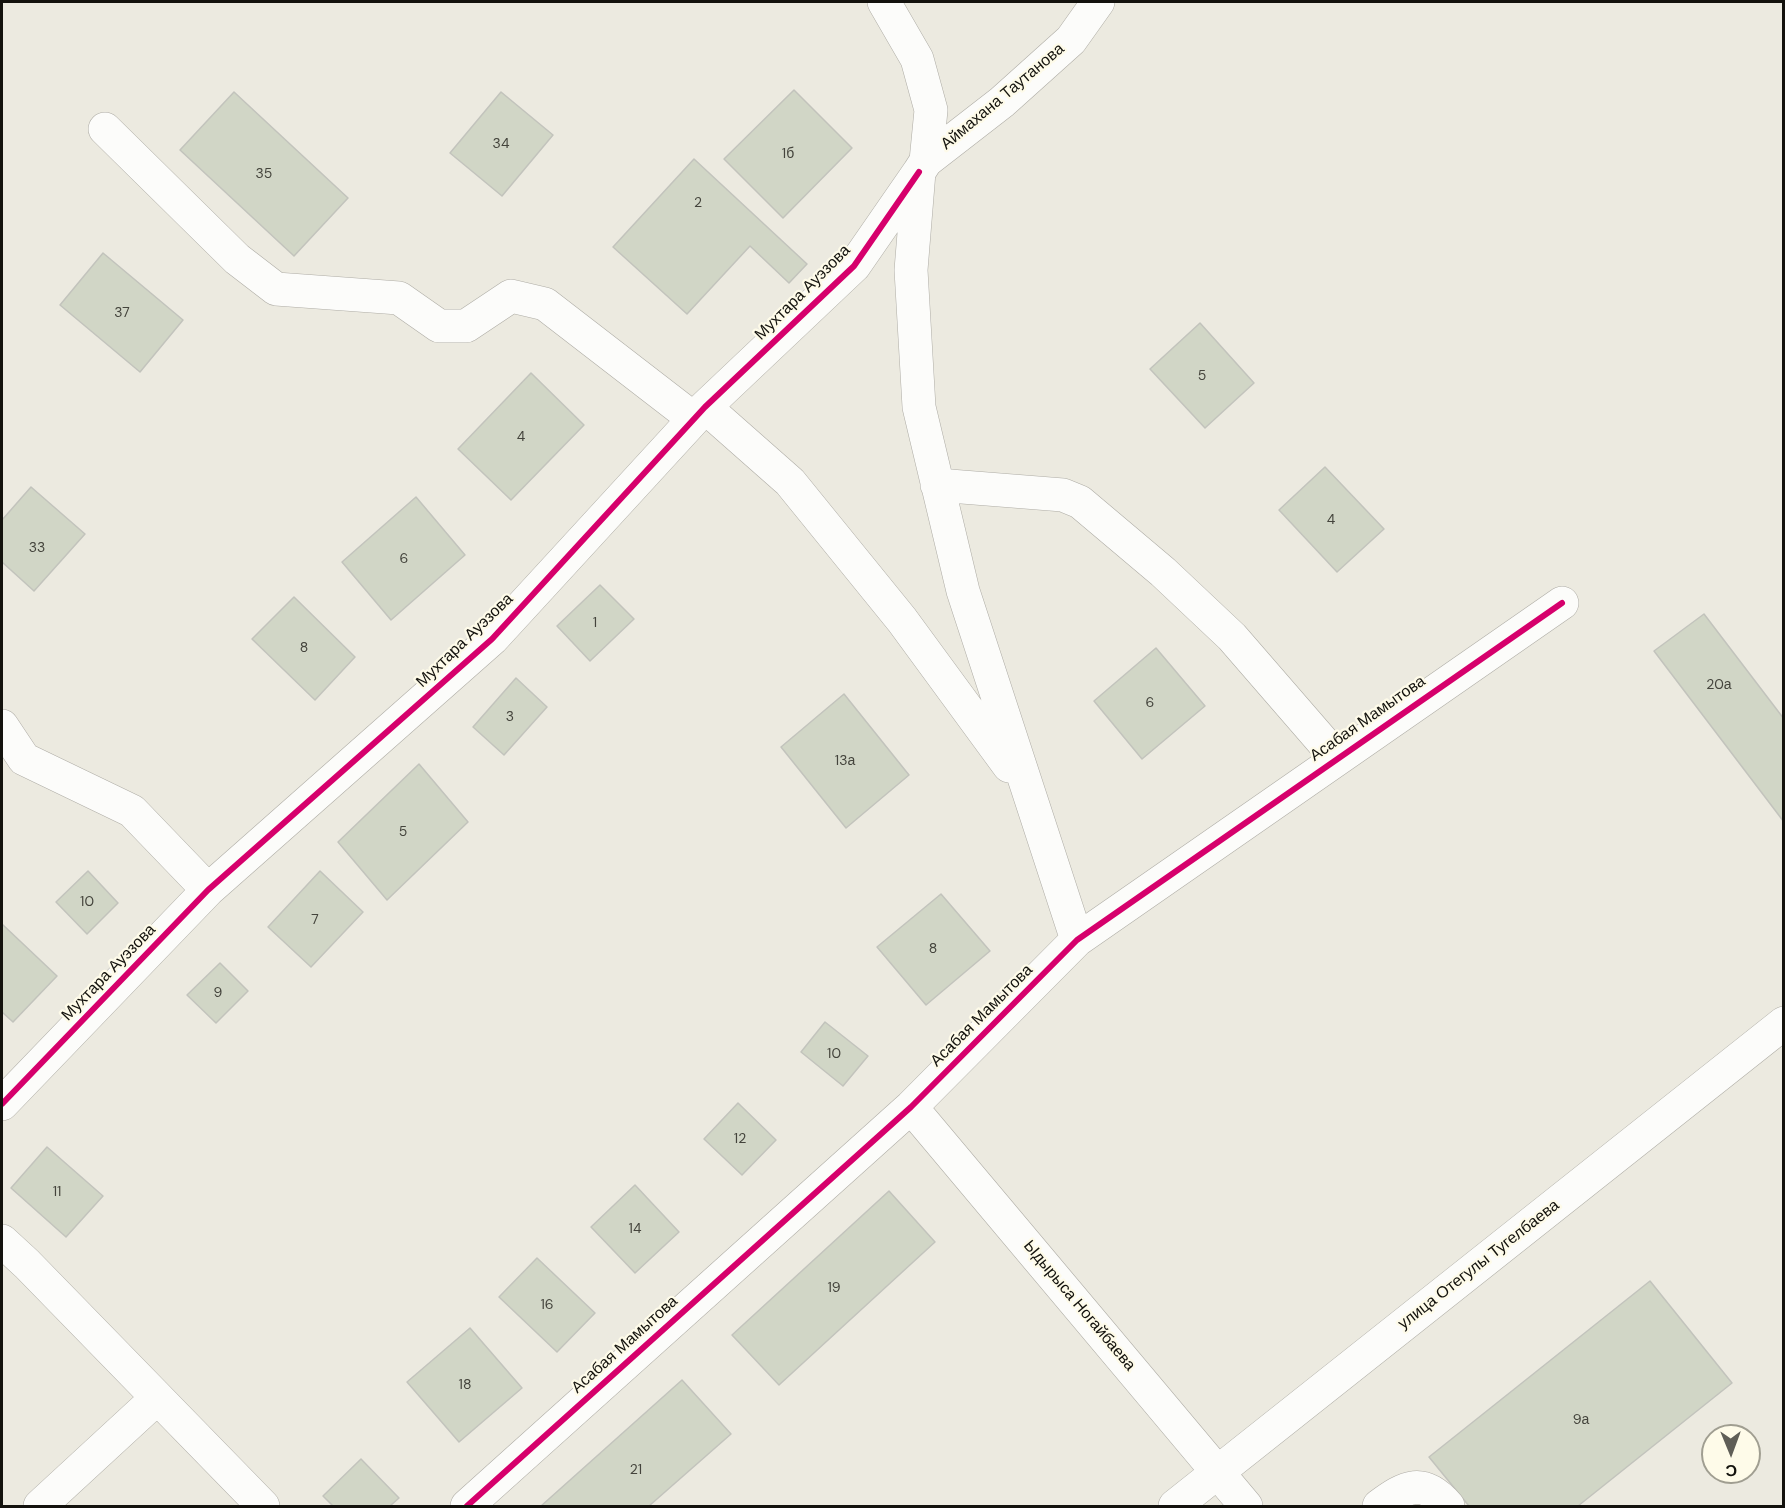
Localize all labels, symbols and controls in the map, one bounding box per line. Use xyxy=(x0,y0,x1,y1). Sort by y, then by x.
street label: Аймахана Таутанова xyxy=(937,40,1069,154)
house number: 34 xyxy=(493,136,509,152)
house number: 1б xyxy=(782,146,794,162)
house number: 35 xyxy=(256,166,272,182)
house number: 2 xyxy=(694,195,702,211)
street label: Мухтара Ауэзова xyxy=(751,241,855,345)
house number: 37 xyxy=(114,305,130,321)
house number: 5 xyxy=(1198,368,1206,384)
house number: 4 xyxy=(517,429,525,445)
house number: 4 xyxy=(1327,512,1335,528)
house number: 33 xyxy=(29,540,45,556)
house number: 6 xyxy=(400,551,408,567)
street label: Мухтара Ауэзова xyxy=(413,590,517,692)
house number: 1 xyxy=(593,615,597,631)
house number: 8 xyxy=(300,640,308,656)
street label: Асабая Мамытова xyxy=(1307,672,1429,766)
house number: 20а xyxy=(1706,677,1732,693)
house number: 6 xyxy=(1146,695,1154,711)
house number: 3 xyxy=(506,709,514,725)
house number: 13а xyxy=(835,753,855,769)
house number: 5 xyxy=(399,824,407,840)
house number: 10 xyxy=(80,894,94,910)
house number: 7 xyxy=(311,912,319,928)
street label: Мухтара Ауэзова xyxy=(58,921,160,1025)
house number: 8 xyxy=(929,941,937,957)
street label: Асабая Мамытова xyxy=(927,961,1037,1071)
house number: 9 xyxy=(214,985,222,1001)
house number: 10 xyxy=(827,1046,841,1062)
house number: 12 xyxy=(734,1131,746,1147)
house number: 11 xyxy=(53,1184,61,1200)
street label: улица Отегулы Тугелбаева xyxy=(1395,1196,1563,1334)
house number: 14 xyxy=(629,1221,641,1237)
street label: Ыдырыса Ногайбаева xyxy=(1019,1237,1139,1375)
house number: 19 xyxy=(827,1280,841,1296)
street label: Асабая Мамытова xyxy=(568,1292,682,1398)
house number: 16 xyxy=(540,1297,554,1313)
house number: 18 xyxy=(459,1377,471,1393)
house number: 9а xyxy=(1573,1412,1589,1428)
north arrow xyxy=(1701,1424,1761,1484)
text: С xyxy=(1725,1460,1737,1481)
house number: 21 xyxy=(630,1462,642,1478)

